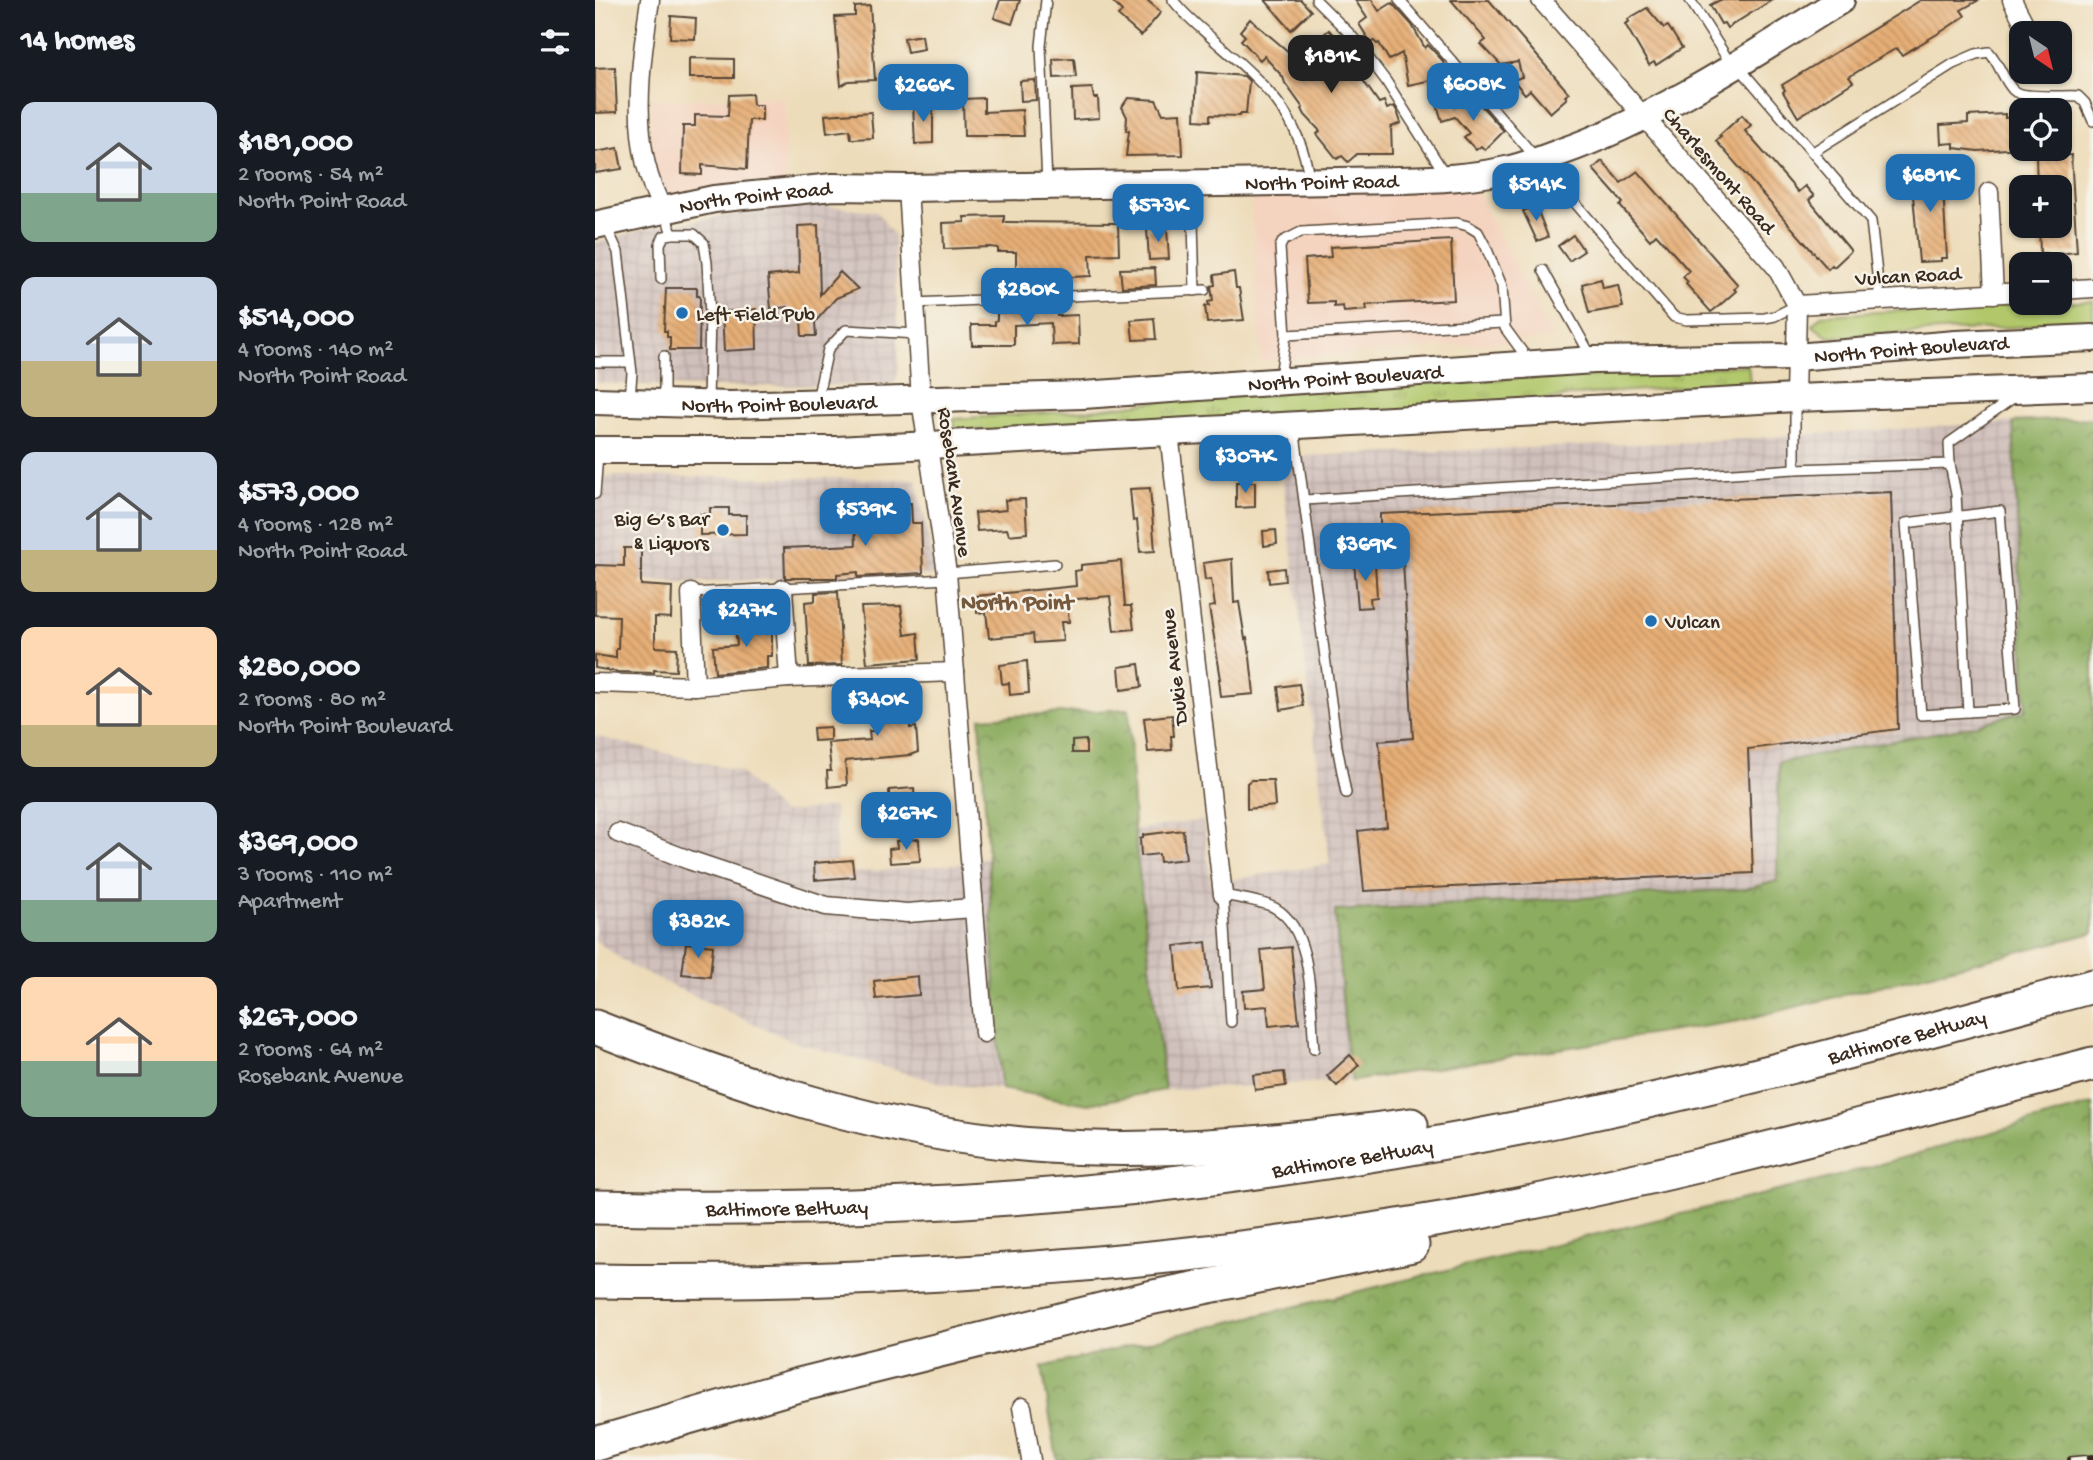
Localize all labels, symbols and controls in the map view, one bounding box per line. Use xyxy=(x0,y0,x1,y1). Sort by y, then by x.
north arrow xyxy=(2009,21,2072,84)
map controls xyxy=(2009,21,2072,315)
icon: filters xyxy=(536,23,574,61)
text: 14 homes xyxy=(21,25,134,60)
pin: $181K xyxy=(1282,36,1380,95)
text: $181K xyxy=(1304,44,1358,71)
pin: $266K xyxy=(874,64,972,124)
pin: $608K xyxy=(1424,64,1522,123)
text: $608K xyxy=(1443,72,1503,99)
text: $266K xyxy=(894,73,952,100)
button: locate xyxy=(2009,98,2072,161)
street label: Charlesmont Road xyxy=(1655,104,1780,242)
text: $181,000 xyxy=(238,127,353,162)
icon: home xyxy=(77,130,161,214)
pin: $681K xyxy=(1881,154,1979,214)
text: 2 rooms · 54 m² xyxy=(238,162,384,189)
text: $681K xyxy=(1902,163,1958,190)
pin: $514K xyxy=(1487,164,1585,223)
street label: North Point Road xyxy=(1245,171,1400,199)
text: $514K xyxy=(1508,172,1564,199)
button: + xyxy=(2009,175,2072,238)
street label: North Point Road xyxy=(677,178,835,222)
pin: $573K xyxy=(1109,184,1207,244)
text: North Point Road xyxy=(238,189,406,216)
text: $573K xyxy=(1129,193,1188,220)
button: − xyxy=(2009,252,2072,315)
street label: Vulcan Road xyxy=(1854,263,1963,294)
pin: $280K xyxy=(978,268,1076,328)
text: $280K xyxy=(997,277,1057,304)
text: $514,000 xyxy=(238,302,354,337)
place label: Left Field Pub xyxy=(696,304,815,329)
icon: home xyxy=(77,305,161,389)
marker: Left Field Pub xyxy=(674,305,690,321)
street label: North Point Boulevard xyxy=(1813,333,2011,371)
text: 4 rooms · 140 m² xyxy=(238,337,393,364)
street label: North Point Boulevard xyxy=(1247,361,1445,400)
text: North Point Road xyxy=(238,364,406,391)
street label: North Point Boulevard xyxy=(681,392,879,421)
street label: Rosebank Avenue xyxy=(930,406,976,560)
pin: $307K xyxy=(1196,435,1294,495)
text: $307K xyxy=(1215,444,1275,471)
text: $573,000 xyxy=(238,477,359,512)
icon: home xyxy=(77,480,161,564)
pin: $539K xyxy=(816,489,914,548)
text: $539K xyxy=(836,497,894,524)
place label: Big G’s Bar & Liquors xyxy=(613,509,711,558)
text: 4 rooms · 128 m² xyxy=(238,512,393,539)
marker: Big G’s Bar & Liquors xyxy=(715,522,731,538)
pin: $369K xyxy=(1316,524,1414,583)
text: $369K xyxy=(1336,532,1394,559)
text: North Point Road xyxy=(238,539,406,566)
pin: $247K xyxy=(697,590,795,649)
district label: North Point xyxy=(961,591,1076,618)
text: $247K xyxy=(717,598,775,625)
street label: Dukie Avenue xyxy=(1157,606,1196,728)
place label: Vulcan xyxy=(1664,612,1720,637)
marker: Vulcan xyxy=(1643,613,1659,629)
text: $280,000 xyxy=(238,652,360,687)
icon: home xyxy=(77,655,161,739)
pin: $340K xyxy=(828,678,926,738)
text: 2 rooms · 80 m² xyxy=(238,687,386,714)
text: $340K xyxy=(848,687,906,714)
text: North Point Boulevard xyxy=(238,714,452,741)
pin: $267K xyxy=(857,792,955,852)
text: $267K xyxy=(877,801,935,828)
text: $369,000 xyxy=(238,827,358,862)
icon: home xyxy=(77,830,161,914)
text: 3 rooms · 110 m² xyxy=(238,862,393,889)
text: Apartment xyxy=(238,889,342,916)
pin: $382K xyxy=(649,900,747,960)
text: $382K xyxy=(669,909,727,936)
text: $267,000 xyxy=(238,1002,358,1037)
icon: home xyxy=(77,1005,161,1089)
street label: Baltimore Beltway xyxy=(1825,1006,1989,1073)
text: 2 rooms · 64 m² xyxy=(238,1037,383,1064)
text: Rosebank Avenue xyxy=(238,1064,403,1091)
street label: Baltimore Beltway xyxy=(1270,1135,1435,1186)
street label: Baltimore Beltway xyxy=(705,1197,869,1224)

